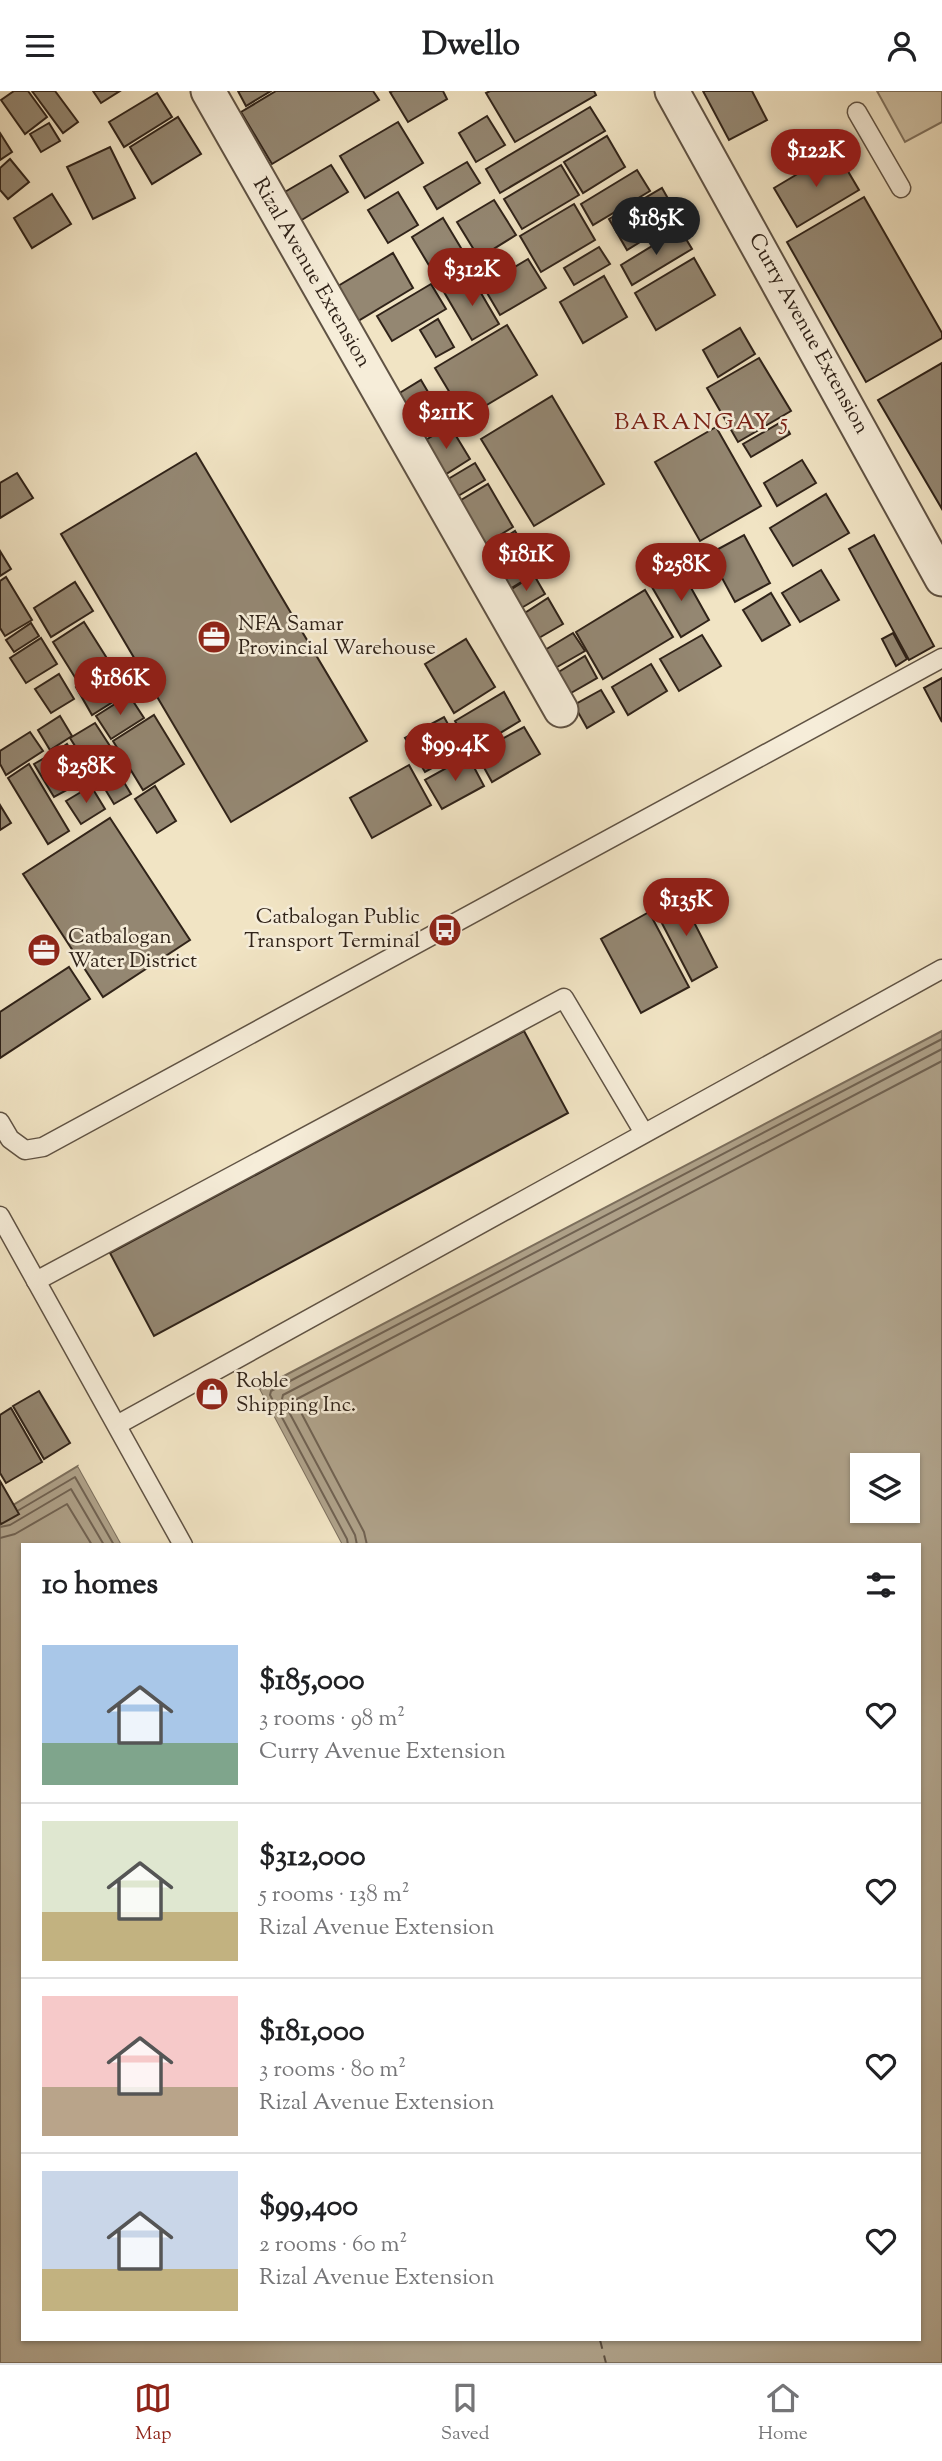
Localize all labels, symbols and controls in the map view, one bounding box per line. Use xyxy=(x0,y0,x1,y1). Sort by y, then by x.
text: Dwello xyxy=(422,23,520,69)
icon: menu xyxy=(21,27,59,65)
icon: person xyxy=(883,27,921,65)
pin: $122K xyxy=(767,129,865,189)
text: $122K xyxy=(787,135,845,168)
street label: Rizal Avenue Extension xyxy=(244,172,378,374)
pin: $185K xyxy=(607,197,705,257)
text: $185K xyxy=(628,203,684,236)
street label: Curry Avenue Extension xyxy=(740,228,876,440)
pin: $312K xyxy=(423,249,521,308)
text: $312K xyxy=(444,254,500,287)
pin: $211K xyxy=(397,391,495,451)
text: $211K xyxy=(418,397,474,430)
district label: BARANGAY 5 xyxy=(614,406,790,440)
pin: $181K xyxy=(477,533,575,593)
text: $181K xyxy=(498,539,554,572)
pin: $258K xyxy=(632,543,730,603)
text: $258K xyxy=(651,549,711,582)
place label: NFA Samar Provincial Warehouse xyxy=(238,610,436,664)
office icon: NFA Samar Provincial Warehouse xyxy=(195,618,233,656)
pin: $186K xyxy=(71,657,169,717)
text: $186K xyxy=(90,663,150,696)
pin: $99.4K xyxy=(398,723,512,783)
text: $99.4K xyxy=(421,729,489,762)
pin: $258K xyxy=(37,745,135,805)
text: $258K xyxy=(56,751,116,784)
pin: $135K xyxy=(637,879,735,938)
text: $135K xyxy=(659,884,713,917)
place label: Catbalogan Public Transport Terminal xyxy=(244,903,420,957)
bus stop icon: Catbalogan Public Transport Terminal xyxy=(426,911,464,949)
place label: Catbalogan Water District xyxy=(68,923,197,977)
office icon: Catbalogan Water District xyxy=(25,931,63,969)
place label: Roble Shipping Inc. xyxy=(236,1367,356,1421)
shop icon: Roble Shipping Inc. xyxy=(193,1375,231,1413)
map controls xyxy=(850,1453,920,1523)
button: layers xyxy=(850,1453,920,1523)
text: 10 homes xyxy=(42,1564,158,1607)
icon: filters xyxy=(862,1566,900,1604)
text: $185,000 xyxy=(259,1660,365,1703)
icon: home xyxy=(98,1673,182,1757)
icon: heart xyxy=(862,1696,900,1734)
text: 3 rooms · 98 m² xyxy=(259,1703,405,1736)
text: Curry Avenue Extension xyxy=(259,1736,506,1769)
text: $312,000 xyxy=(259,1836,366,1879)
icon: home xyxy=(98,1849,182,1933)
icon: heart xyxy=(862,1872,900,1910)
text: 5 rooms · 138 m² xyxy=(259,1879,410,1912)
text: Rizal Avenue Extension xyxy=(259,1912,494,1945)
text: $181,000 xyxy=(259,2011,365,2054)
icon: home xyxy=(98,2024,182,2108)
icon: heart xyxy=(862,2047,900,2085)
text: 3 rooms · 80 m² xyxy=(259,2054,406,2087)
text: Rizal Avenue Extension xyxy=(259,2087,494,2120)
text: $99,400 xyxy=(259,2186,358,2229)
icon: home xyxy=(98,2199,182,2283)
icon: heart xyxy=(862,2222,900,2260)
text: 2 rooms · 60 m² xyxy=(259,2229,407,2262)
text: Rizal Avenue Extension xyxy=(259,2262,494,2295)
tab: Map xyxy=(134,2379,172,2448)
tab: Saved xyxy=(441,2379,489,2448)
tab: Home xyxy=(758,2379,808,2448)

